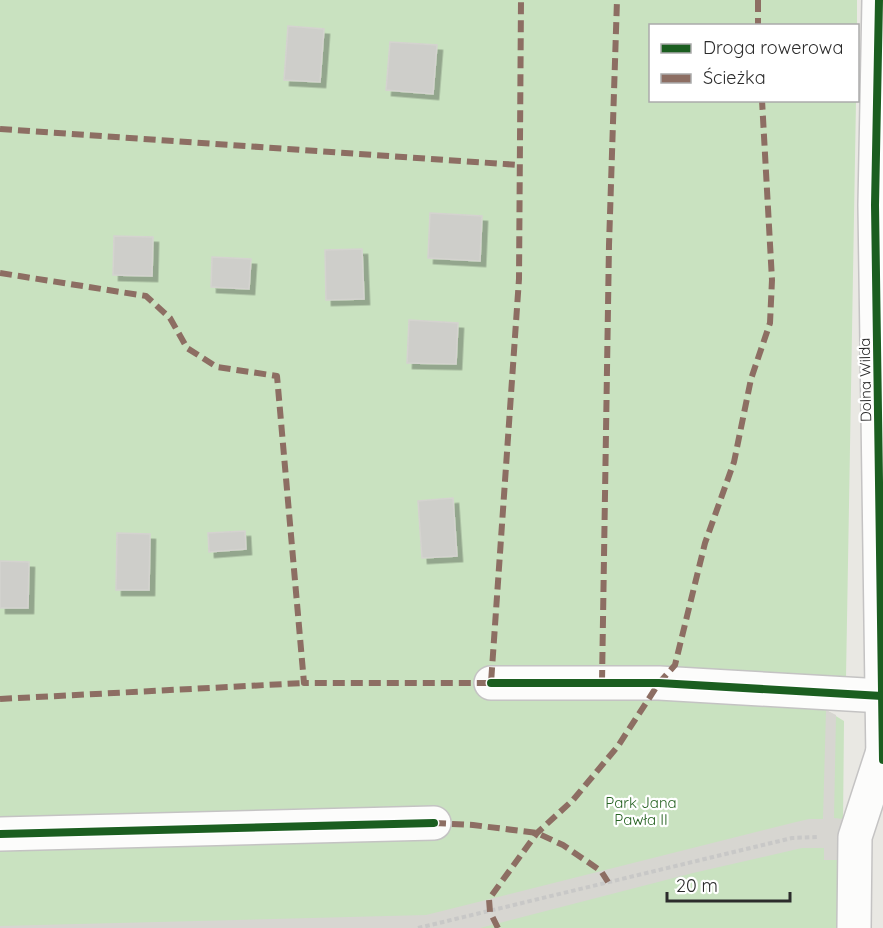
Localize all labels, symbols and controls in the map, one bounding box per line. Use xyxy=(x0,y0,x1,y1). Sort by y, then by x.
legend xyxy=(649,24,859,102)
text: Droga rowerowa xyxy=(703,36,843,59)
text: Ścieżka xyxy=(703,66,766,89)
street label: Dolna Wilda xyxy=(855,338,875,422)
park label: Park Jana Pawła II xyxy=(605,793,677,829)
scale bar xyxy=(667,865,790,903)
text: 20 m xyxy=(676,874,718,897)

